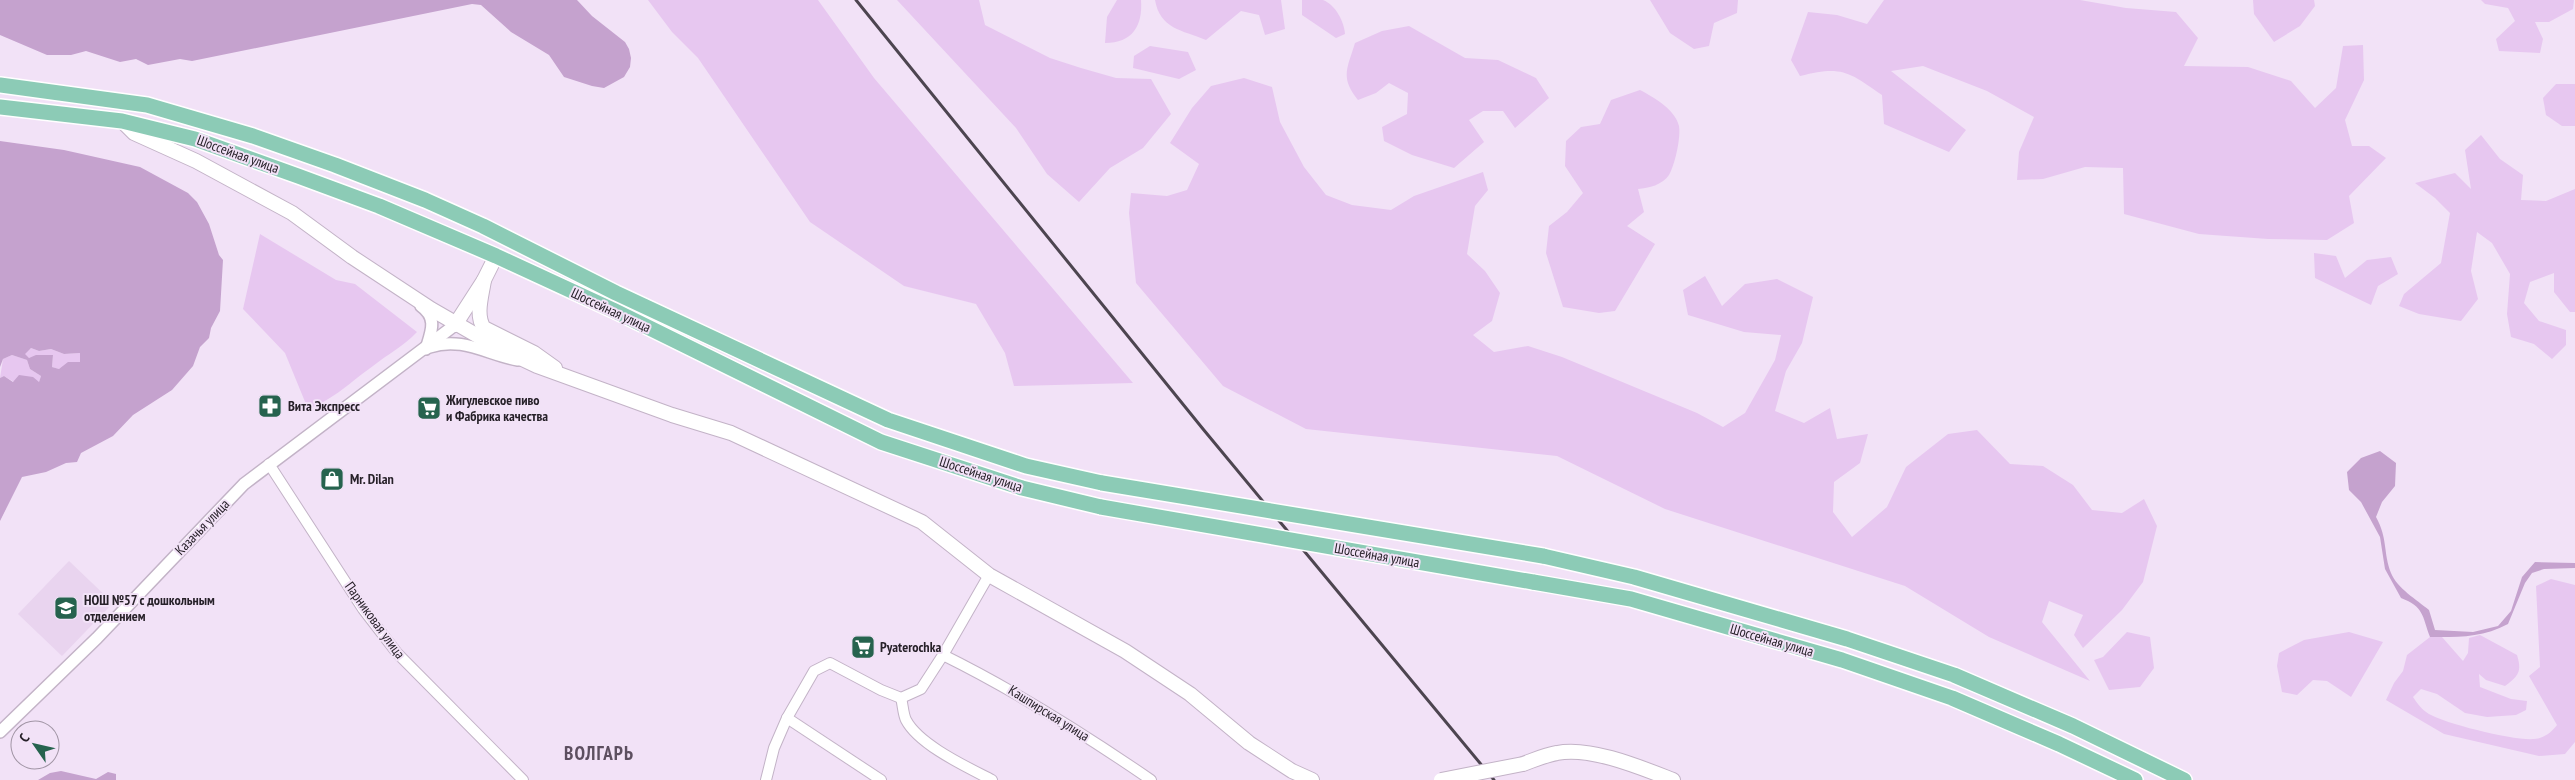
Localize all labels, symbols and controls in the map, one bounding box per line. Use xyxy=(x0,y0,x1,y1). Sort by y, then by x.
street label: Шоссейная улица xyxy=(195,131,281,177)
street label: Шоссейная улица xyxy=(568,284,654,336)
place label: Жигулевское пиво и Фабрика качества xyxy=(445,391,548,425)
pharmacy icon: Вита Экспресс xyxy=(257,393,283,419)
supermarket icon: Жигулевское пиво и Фабрика качества xyxy=(416,395,442,421)
place label: Вита Экспресс xyxy=(288,397,360,415)
street label: Шоссейная улица xyxy=(937,452,1025,496)
shop icon: Mr. Dilan xyxy=(319,466,345,492)
place label: Mr. Dilan xyxy=(350,470,394,488)
street label: Казачья улица xyxy=(171,495,233,559)
street label: Шоссейная улица xyxy=(1333,539,1421,571)
street label: Парниковая улица xyxy=(341,578,409,662)
place label: НОШ №57 с дошкольным отделением xyxy=(84,591,215,625)
school or university icon: НОШ №57 с дошкольным отделением xyxy=(53,595,79,621)
street label: Шоссейная улица xyxy=(1728,620,1816,660)
supermarket icon: Pyaterochka xyxy=(850,634,876,660)
place label: Pyaterochka xyxy=(880,638,941,656)
street label: Кашпирская улица xyxy=(1005,681,1093,745)
north arrow xyxy=(10,720,60,770)
text: С xyxy=(15,730,34,745)
district label: ВОЛГАРЬ xyxy=(564,741,634,765)

